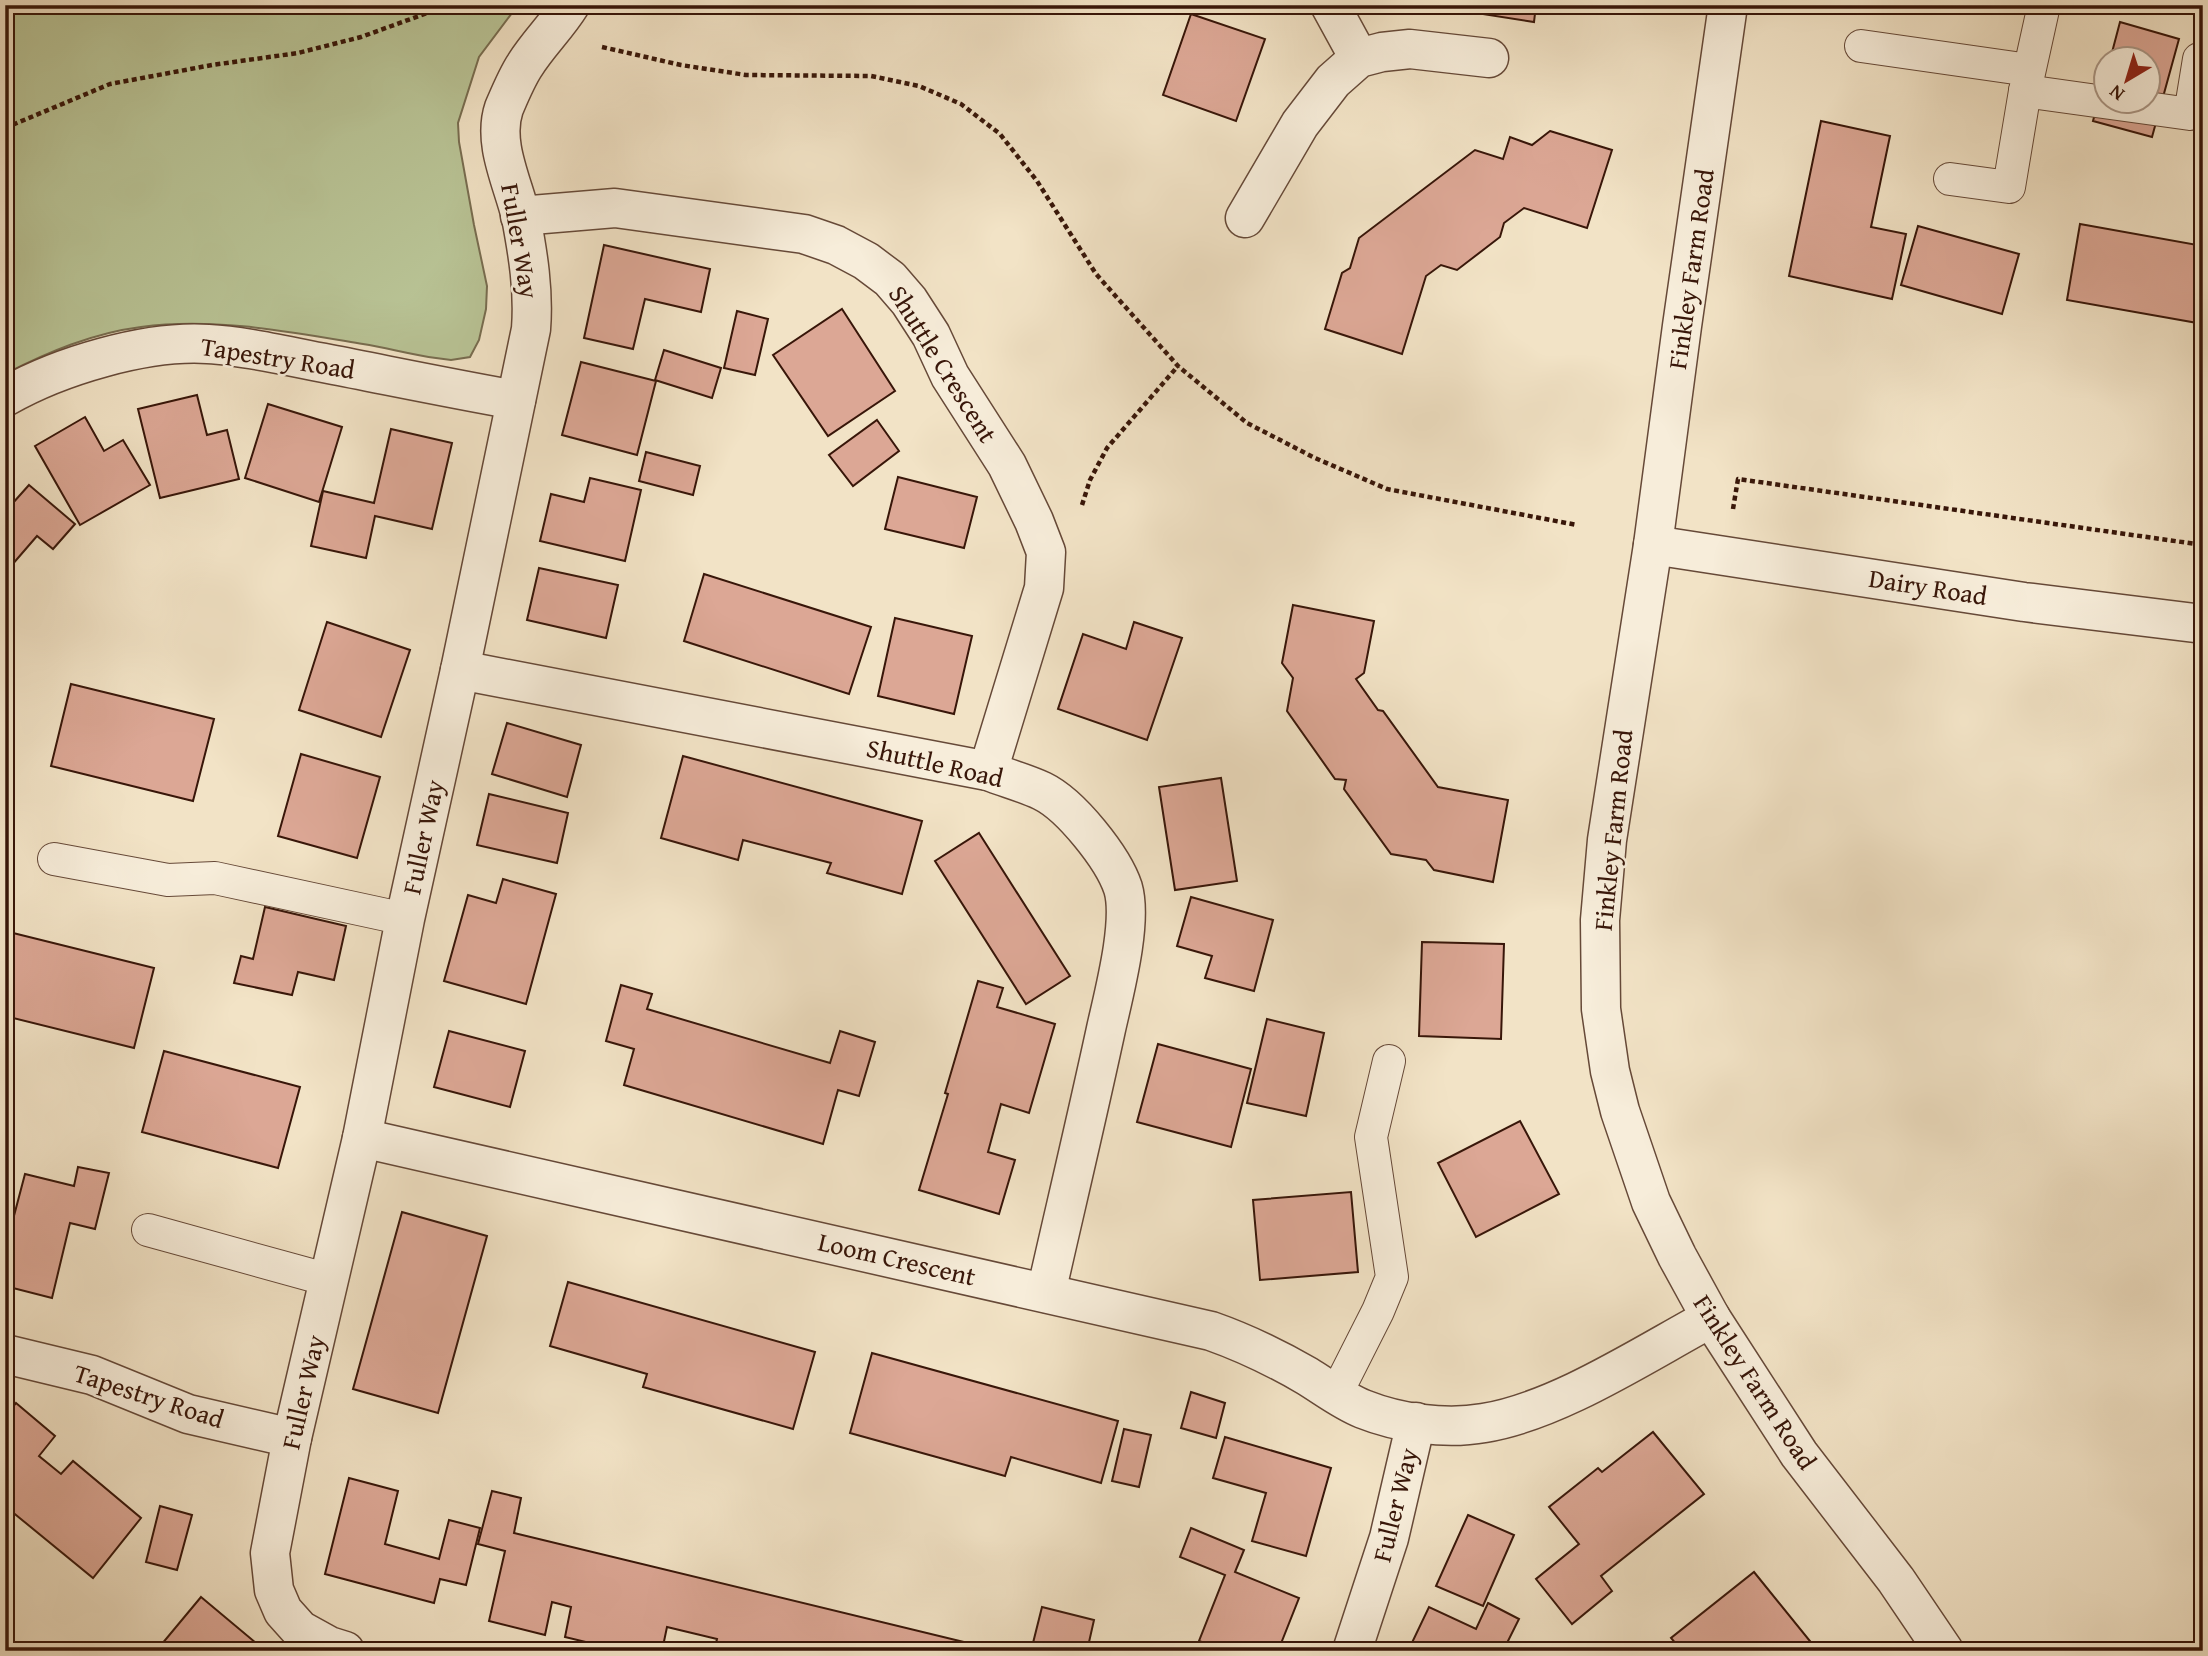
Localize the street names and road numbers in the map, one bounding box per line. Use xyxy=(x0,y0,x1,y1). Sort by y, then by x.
street label: Finkley Farm Road xyxy=(1657,166,1724,372)
street label: Fuller Way xyxy=(491,180,550,302)
street label: Shuttle Crescent xyxy=(879,277,1008,450)
street label: Tapestry Road xyxy=(198,326,358,389)
street label: Dairy Road xyxy=(1866,558,1990,615)
street label: Finkley Farm Road xyxy=(1583,727,1642,932)
street label: Shuttle Road xyxy=(863,728,1008,797)
street label: Fuller Way xyxy=(391,776,454,898)
street label: Loom Crescent xyxy=(814,1221,980,1296)
street label: Finkley Farm Road xyxy=(1684,1286,1827,1477)
street label: Fuller Way xyxy=(270,1331,335,1453)
street label: Tapestry Road xyxy=(69,1353,229,1438)
street label: Fuller Way xyxy=(1362,1444,1428,1566)

